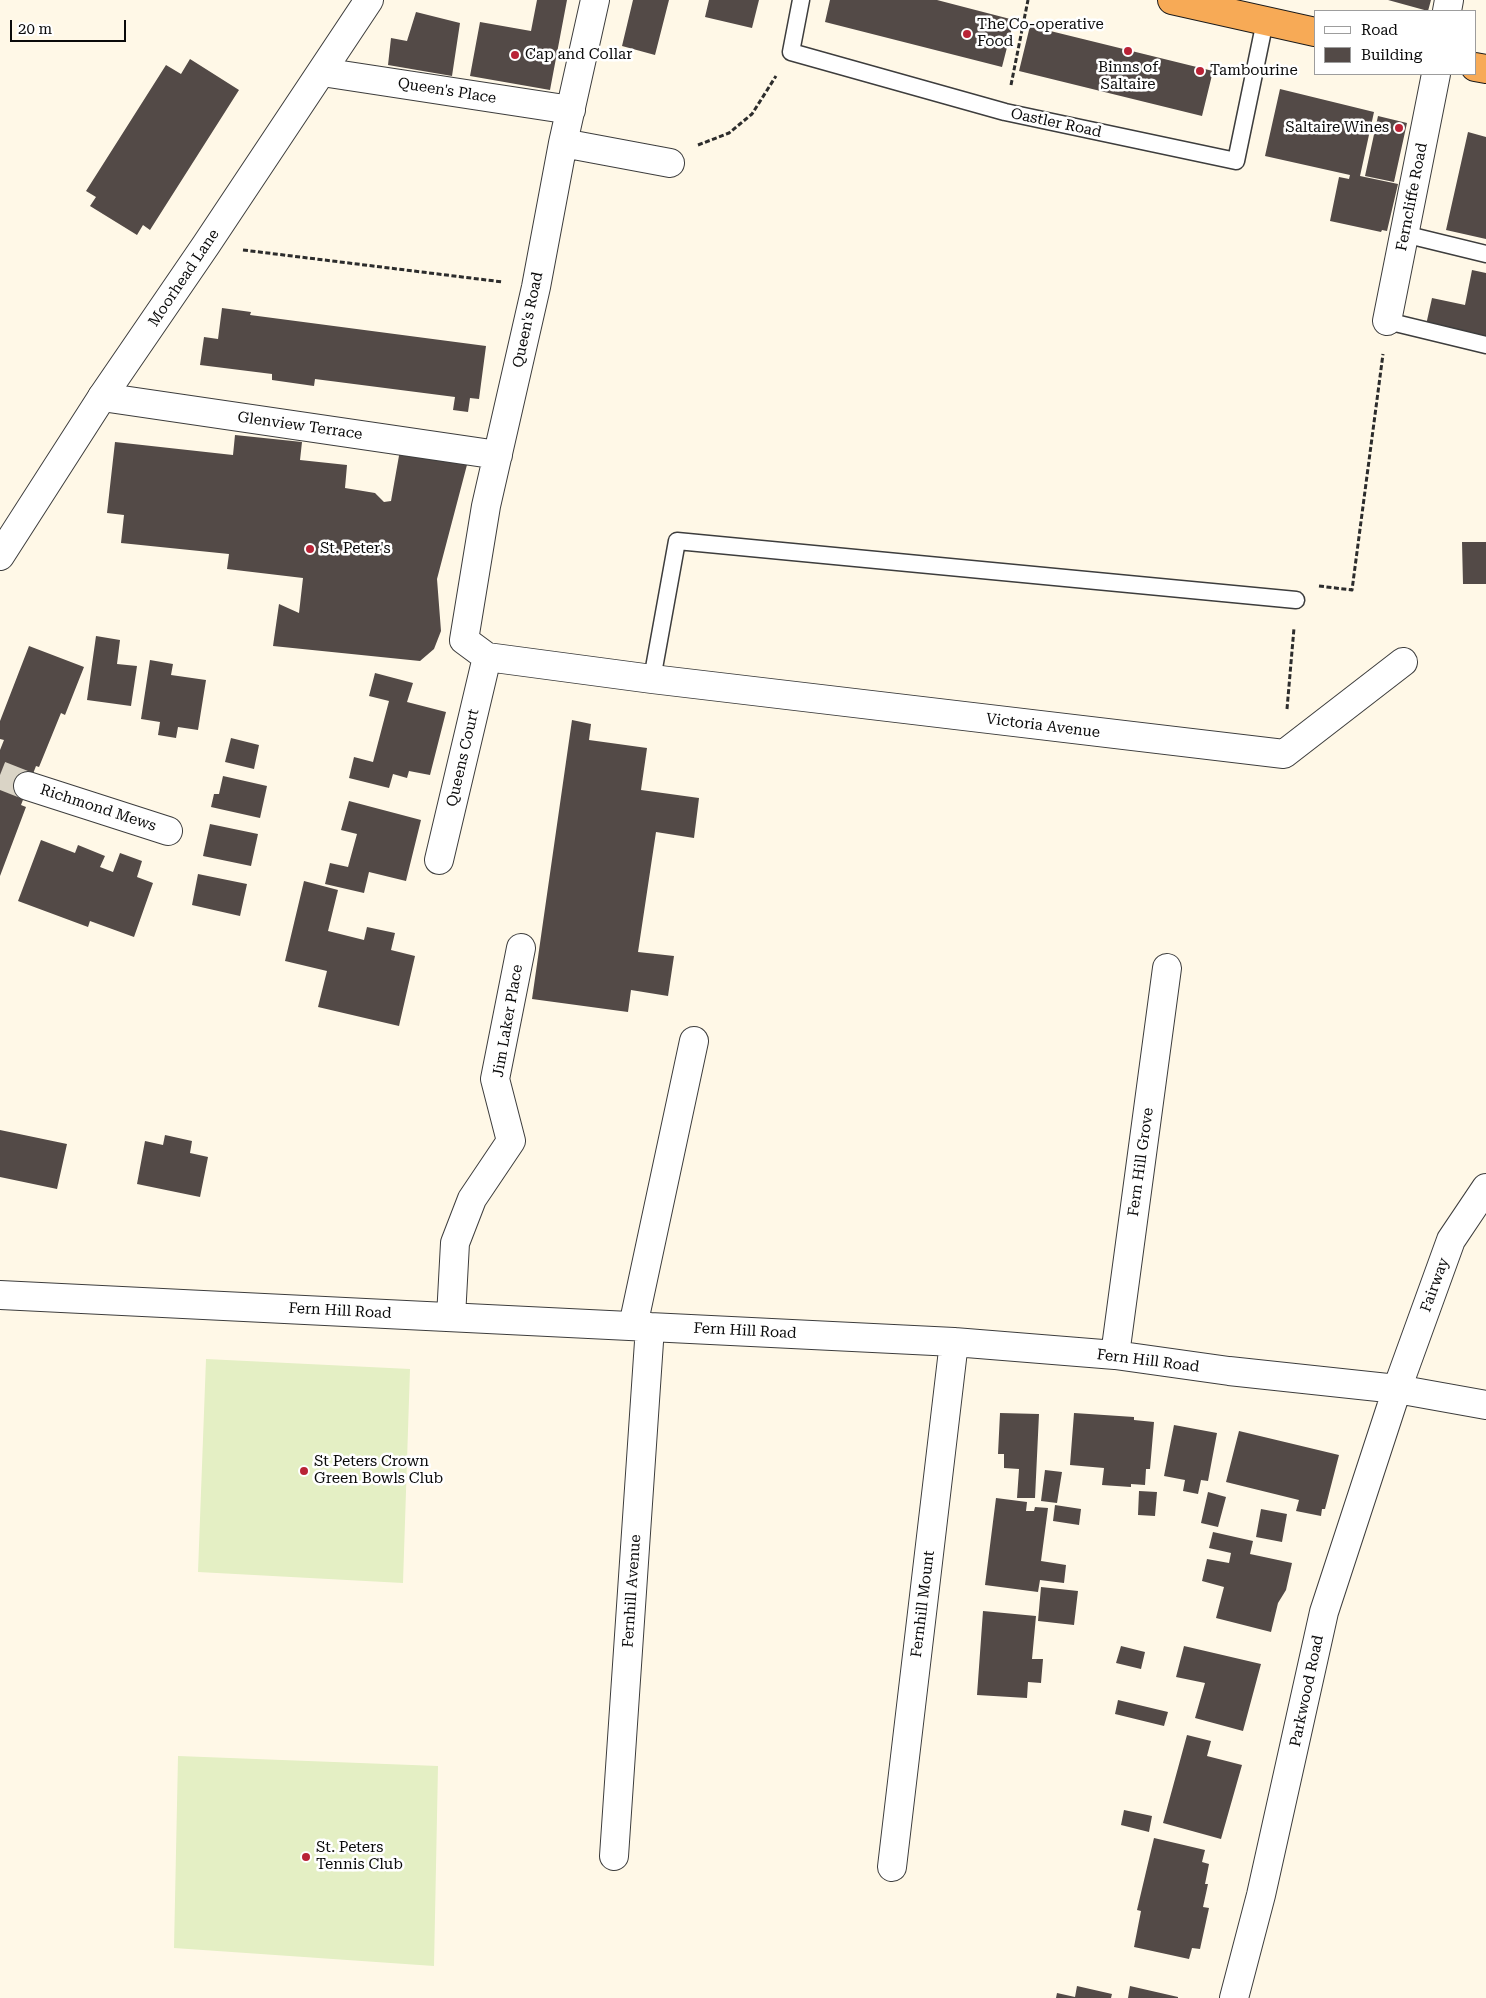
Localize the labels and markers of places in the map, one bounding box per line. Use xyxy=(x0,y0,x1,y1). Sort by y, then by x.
place label: The Co-operative Food xyxy=(977,16,1104,51)
marker: The Co-operative Food xyxy=(961,28,973,40)
marker: Binns of Saltaire xyxy=(1122,45,1134,57)
place label: Cap and Collar xyxy=(525,46,632,64)
marker: Cap and Collar xyxy=(509,49,521,61)
place label: Binns of Saltaire xyxy=(1098,59,1158,94)
place label: Tambourine xyxy=(1210,62,1298,80)
marker: Tambourine xyxy=(1194,65,1206,77)
place label: Saltaire Wines xyxy=(1285,119,1389,137)
marker: Saltaire Wines xyxy=(1393,122,1405,134)
place label: St. Peter's xyxy=(320,540,391,558)
marker: St. Peter's xyxy=(304,543,316,555)
place label: St Peters Crown Green Bowls Club xyxy=(314,1453,443,1488)
marker: St Peters Crown Green Bowls Club xyxy=(298,1465,310,1477)
place label: St. Peters Tennis Club xyxy=(316,1839,403,1874)
marker: St. Peters Tennis Club xyxy=(300,1851,312,1863)

